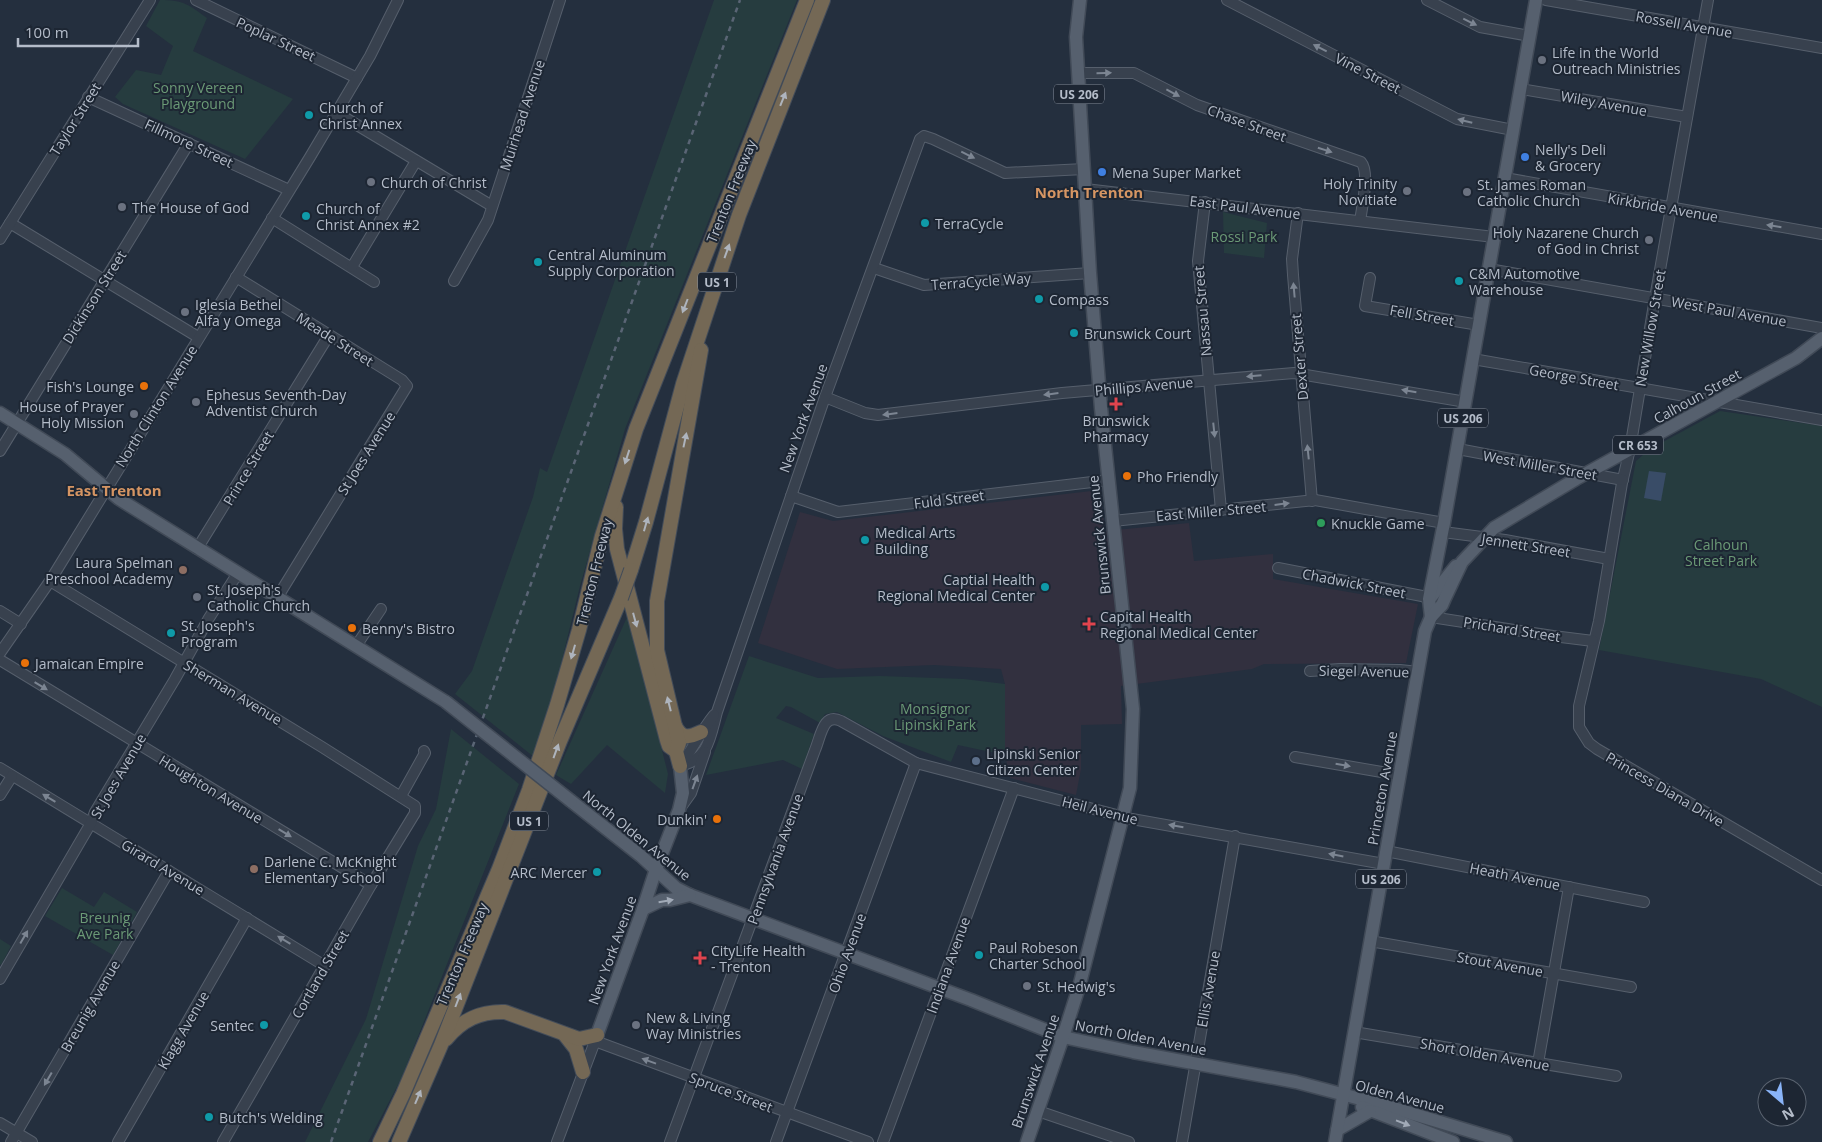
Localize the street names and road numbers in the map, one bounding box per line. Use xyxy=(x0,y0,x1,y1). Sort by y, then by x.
street label: Rossell Avenue xyxy=(1634,6,1734,42)
street label: Poplar Street xyxy=(233,12,319,66)
street label: Vine Street xyxy=(1332,48,1404,98)
street label: Muirhead Avenue xyxy=(495,57,549,173)
street label: Taylor Street xyxy=(45,79,105,159)
road number: US 206 xyxy=(1054,85,1104,104)
street label: Wiley Avenue xyxy=(1559,86,1649,120)
street label: Chase Street xyxy=(1205,100,1289,146)
street label: Fillmore Street xyxy=(142,114,236,172)
street label: Trenton Freeway xyxy=(702,136,761,245)
street label: Kirkbride Avenue xyxy=(1606,188,1720,226)
street label: East Paul Avenue xyxy=(1188,191,1302,223)
street label: Dickinson Street xyxy=(58,247,130,347)
street label: Nassau Street xyxy=(1189,265,1215,357)
street label: TerraCycle Way xyxy=(930,268,1033,294)
street label: New Willow Street xyxy=(1630,268,1670,388)
road number: US 1 xyxy=(698,272,736,292)
street label: West Paul Avenue xyxy=(1670,292,1788,331)
street label: Fell Street xyxy=(1388,300,1456,330)
street label: Meade Street xyxy=(293,308,377,370)
street label: Dexter Street xyxy=(1286,313,1312,401)
street label: North Clinton Avenue xyxy=(111,341,201,471)
street label: George Street xyxy=(1528,360,1620,394)
street label: New York Avenue xyxy=(774,361,832,475)
street label: Calhoun Street xyxy=(1650,364,1744,428)
street label: Phillips Avenue xyxy=(1094,372,1194,400)
street label: St Joes Avenue xyxy=(333,407,399,498)
road number: US 206 xyxy=(1438,408,1488,428)
street label: Prince Street xyxy=(218,427,278,509)
road number: CR 653 xyxy=(1613,436,1663,454)
street label: West Miller Street xyxy=(1481,446,1599,484)
street label: Brunswick Avenue xyxy=(1083,474,1115,595)
street label: Fuld Street xyxy=(913,485,985,513)
street label: East Miller Street xyxy=(1155,497,1267,525)
street label: Trenton Freeway xyxy=(571,515,617,628)
street label: Jennett Street xyxy=(1478,528,1572,561)
street label: Chadwick Street xyxy=(1301,564,1407,602)
street label: Prichard Street xyxy=(1462,612,1562,646)
street label: Sherman Avenue xyxy=(180,655,286,729)
street label: Siegel Avenue xyxy=(1319,661,1410,681)
street label: Princeton Avenue xyxy=(1363,729,1401,846)
street label: St Joes Avenue xyxy=(86,730,150,822)
street label: Princess Diana Drive xyxy=(1602,747,1728,831)
street label: Houghton Avenue xyxy=(156,750,267,828)
street label: North Olden Avenue xyxy=(579,786,695,885)
street label: Pennsylvania Avenue xyxy=(743,791,808,927)
street label: Heil Avenue xyxy=(1060,791,1140,829)
road number: US 1 xyxy=(510,811,548,830)
street label: Girard Avenue xyxy=(118,835,208,899)
street label: Heath Avenue xyxy=(1468,858,1562,894)
road number: US 206 xyxy=(1356,870,1406,889)
street label: New York Avenue xyxy=(583,893,641,1007)
street label: Trenton Freeway xyxy=(432,899,493,1008)
street label: Ohio Avenue xyxy=(824,910,870,996)
street label: Indiana Avenue xyxy=(922,914,974,1016)
street label: Cortland Street xyxy=(287,926,353,1022)
street label: Stout Avenue xyxy=(1455,947,1545,981)
street label: Ellis Avenue xyxy=(1192,949,1224,1029)
street label: Breunig Avenue xyxy=(56,956,124,1055)
street label: Klagg Avenue xyxy=(153,987,213,1073)
street label: Brunswick Avenue xyxy=(1007,1011,1063,1131)
street label: North Olden Avenue xyxy=(1074,1015,1209,1059)
street label: Short Olden Avenue xyxy=(1419,1033,1551,1075)
street label: Spruce Street xyxy=(687,1067,775,1117)
street label: Olden Avenue xyxy=(1353,1075,1447,1117)

